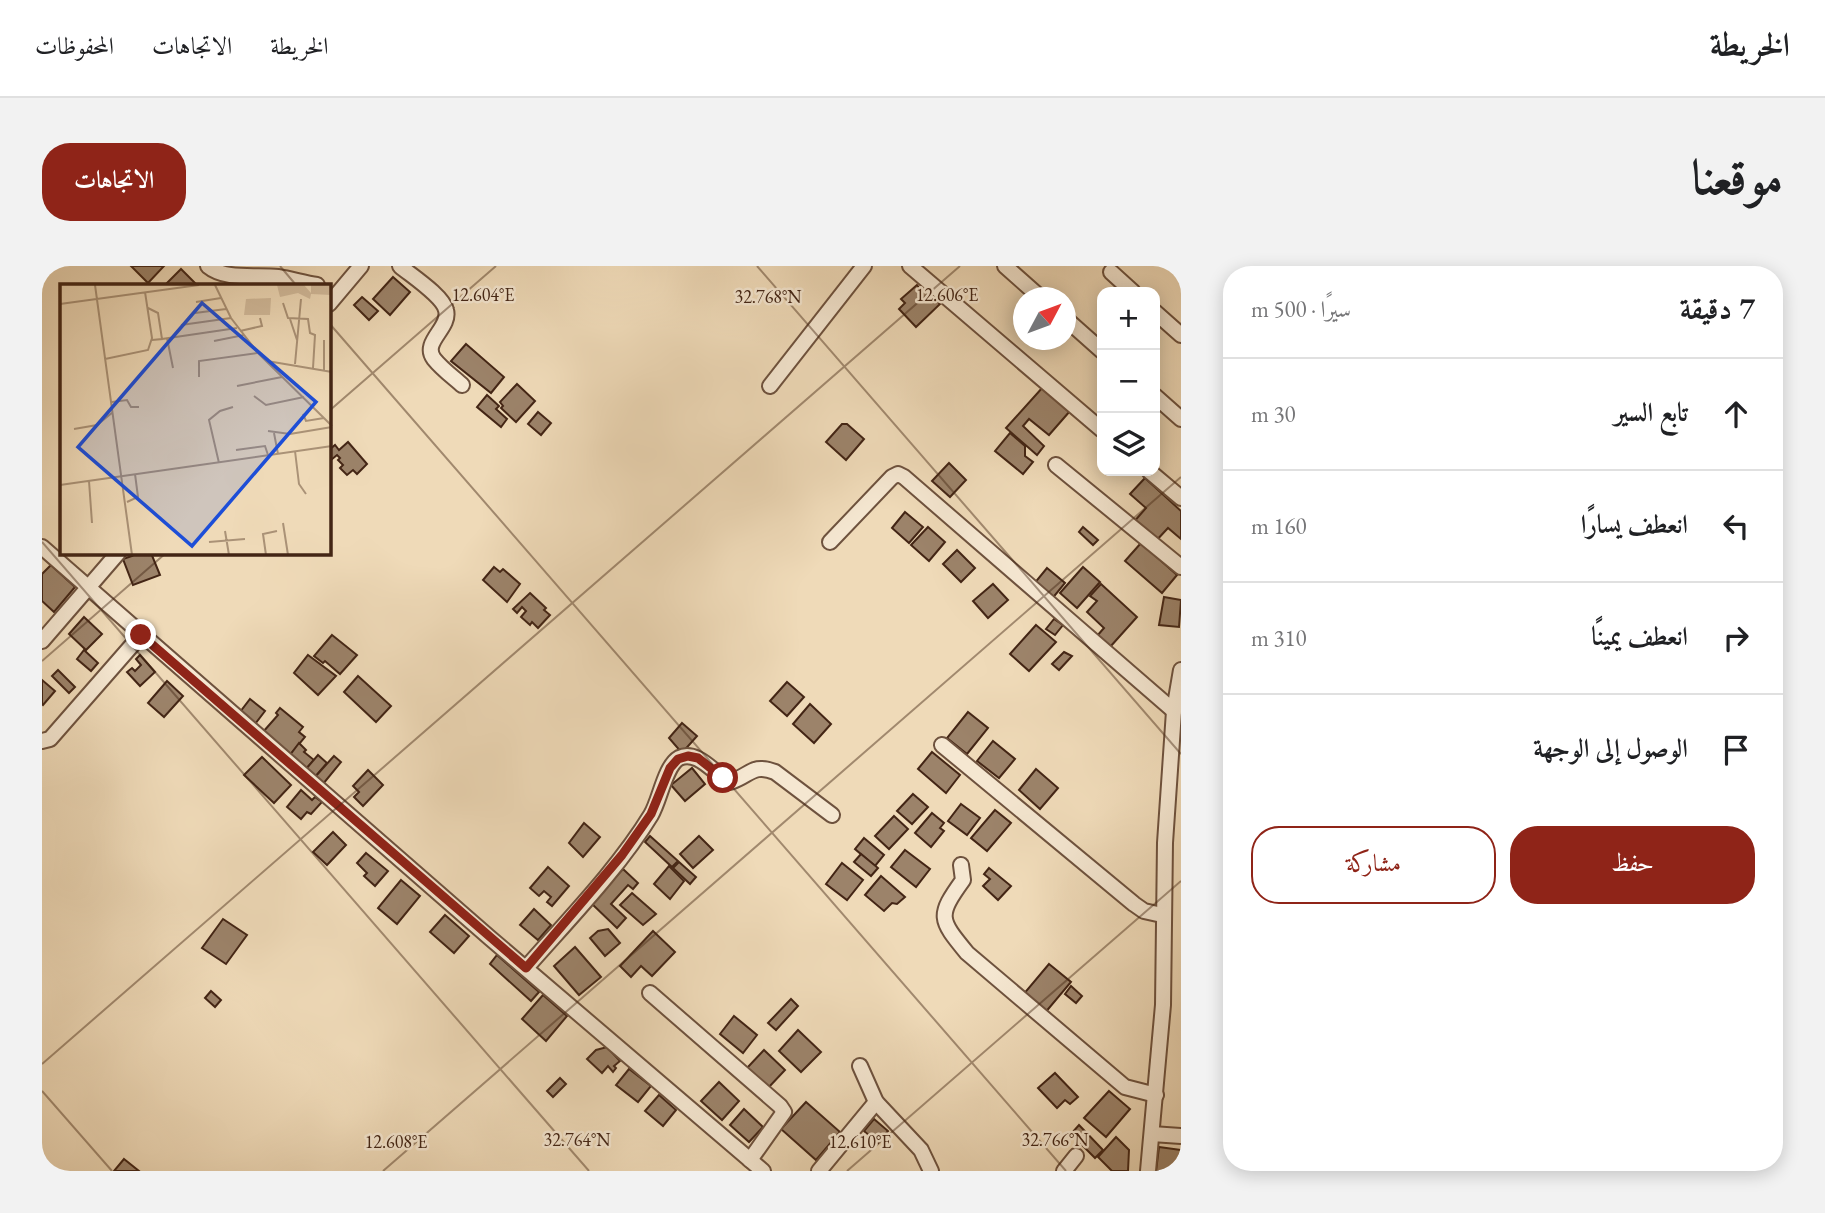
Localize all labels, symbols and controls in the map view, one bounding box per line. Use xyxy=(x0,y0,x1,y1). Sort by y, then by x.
text: الخريطة xyxy=(1710,23,1790,66)
text: المحفوظات xyxy=(35,30,114,61)
text: الاتجاهات xyxy=(152,30,232,61)
text: الخريطة xyxy=(270,30,329,61)
button: الاتجاهات xyxy=(42,143,186,221)
text: موقعنا xyxy=(1691,145,1783,209)
text: 12.604°E xyxy=(452,283,514,306)
text: 12.606°E xyxy=(916,283,978,306)
inset map xyxy=(60,284,331,555)
text: 32.768°N xyxy=(735,285,802,308)
north arrow xyxy=(1013,287,1076,350)
map controls xyxy=(1097,287,1160,476)
button: + xyxy=(1097,287,1160,350)
text: 7 دقيقة xyxy=(1680,289,1755,328)
text: سيرًا · 500 m xyxy=(1251,294,1351,324)
button: − xyxy=(1097,350,1160,413)
text: تابع السير xyxy=(1614,395,1688,429)
icon: ahead xyxy=(1717,395,1755,433)
text: 30 m xyxy=(1251,399,1296,429)
button: layers xyxy=(1097,413,1160,476)
text: انعطف يسارًا xyxy=(1581,507,1688,541)
icon: left xyxy=(1717,507,1755,545)
text: 160 m xyxy=(1251,511,1307,541)
route end xyxy=(125,619,156,650)
text: انعطف يمينًا xyxy=(1591,619,1688,653)
icon: right xyxy=(1717,619,1755,657)
text: 310 m xyxy=(1251,623,1307,653)
text: الوصول إلى الوجهة xyxy=(1533,731,1688,765)
icon: arrive xyxy=(1717,731,1755,769)
route start xyxy=(707,762,738,793)
button: مشاركة xyxy=(1251,826,1496,904)
button: حفظ xyxy=(1510,826,1755,904)
text: 32.764°N xyxy=(544,1128,611,1151)
text: 32.766°N xyxy=(1022,1128,1089,1151)
text: 12.608°E xyxy=(365,1130,427,1153)
text: 12.610°E xyxy=(829,1130,891,1153)

